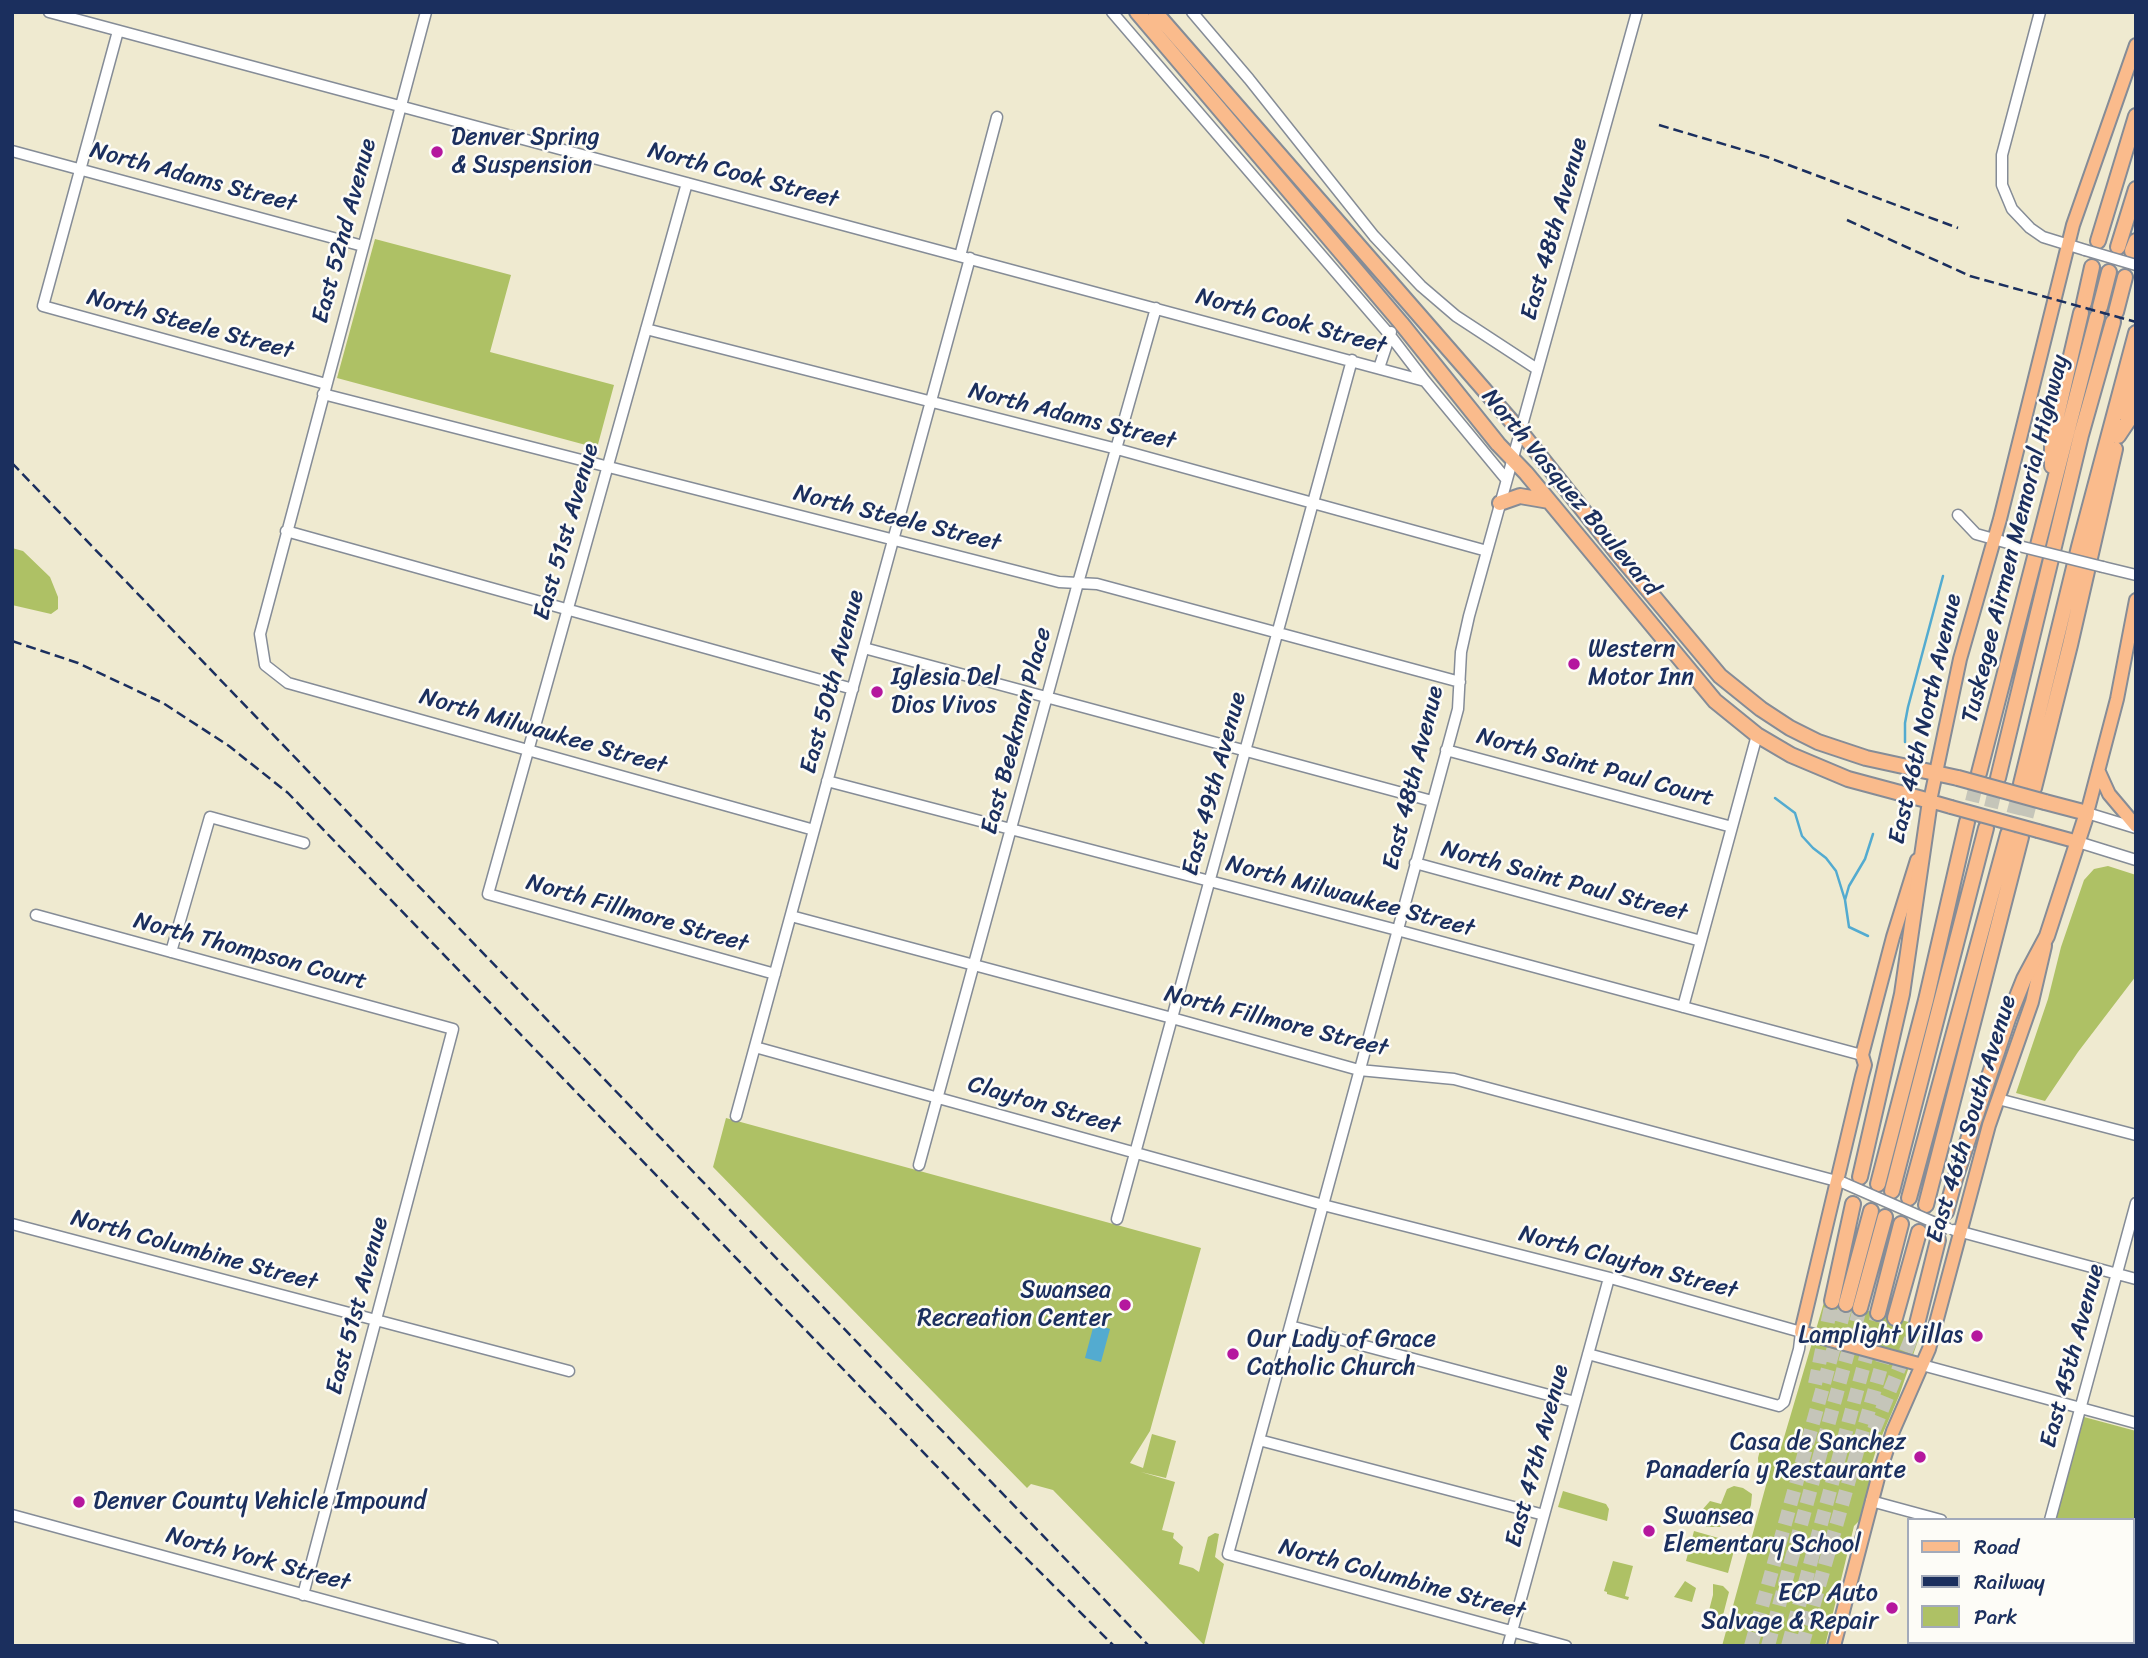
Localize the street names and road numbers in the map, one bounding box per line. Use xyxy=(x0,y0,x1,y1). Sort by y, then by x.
street label: East 48th Avenue xyxy=(1515,134,1595,324)
street label: East 52nd Avenue xyxy=(306,135,384,327)
street label: North Adams Street xyxy=(87,137,299,219)
street label: North Cook Street xyxy=(645,137,841,215)
street label: North Cook Street xyxy=(1193,283,1389,361)
street label: North Steele Street xyxy=(84,284,296,366)
street label: Tuskegee Airmen Memorial Highway xyxy=(1956,352,2076,726)
street label: North Adams Street xyxy=(965,377,1179,457)
street label: North Vasquez Boulevard xyxy=(1475,384,1665,602)
street label: East 51st Avenue xyxy=(528,440,606,624)
street label: North Steele Street xyxy=(790,479,1004,559)
street label: East 50th Avenue xyxy=(795,587,871,777)
street label: East 46th North Avenue xyxy=(1883,591,1969,847)
street label: East Beekman Place xyxy=(975,624,1059,838)
street label: North Milwaukee Street xyxy=(416,683,670,781)
street label: East 48th Avenue xyxy=(1377,683,1451,873)
street label: East 49th Avenue xyxy=(1177,689,1253,879)
street label: North Saint Paul Court xyxy=(1473,722,1717,814)
street label: North Saint Paul Street xyxy=(1438,835,1690,929)
street label: North Milwaukee Street xyxy=(1223,850,1477,944)
street label: North Fillmore Street xyxy=(523,869,751,959)
street label: North Thompson Court xyxy=(130,907,370,997)
street label: North Fillmore Street xyxy=(1161,980,1391,1064)
street label: East 46th South Avenue xyxy=(1921,992,2023,1246)
street label: Clayton Street xyxy=(965,1071,1123,1141)
street label: North Columbine Street xyxy=(68,1204,320,1298)
street label: East 51st Avenue xyxy=(320,1214,396,1398)
street label: North Clayton Street xyxy=(1516,1220,1740,1306)
street label: East 45th Avenue xyxy=(2035,1261,2111,1451)
street label: East 47th Avenue xyxy=(1500,1362,1576,1550)
street label: North York Street xyxy=(163,1522,353,1598)
street label: North Columbine Street xyxy=(1276,1533,1528,1627)

